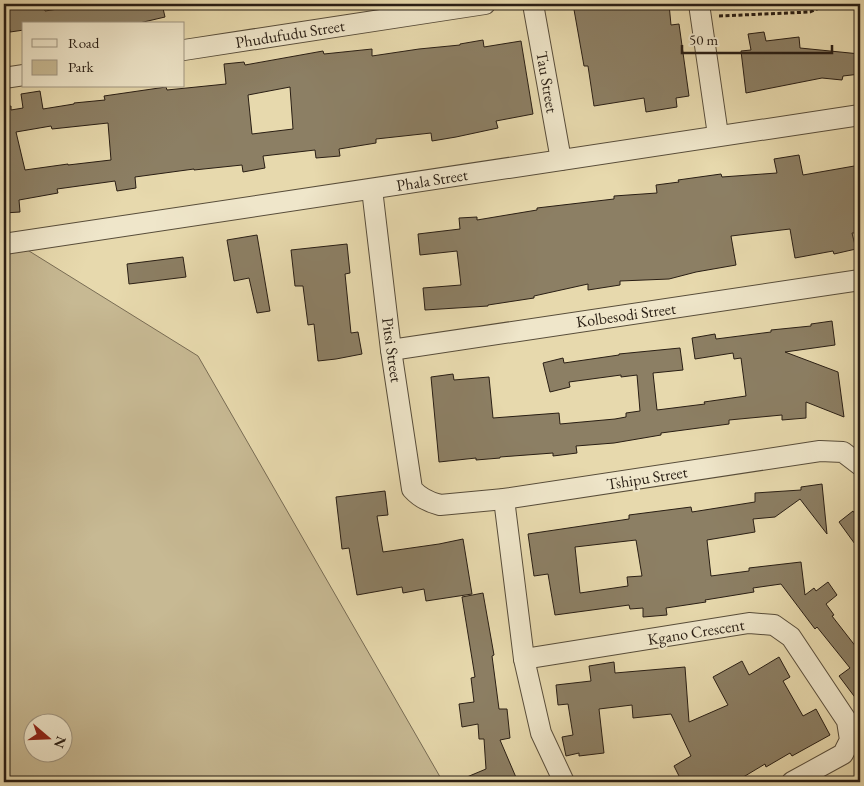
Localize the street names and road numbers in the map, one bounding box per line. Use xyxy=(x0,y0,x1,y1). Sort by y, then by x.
street label: Phudufudu Street xyxy=(234,15,346,53)
street label: Tau Street xyxy=(531,50,563,114)
street label: Phala Street xyxy=(395,164,469,196)
street label: Kolbesodi Street xyxy=(575,298,677,332)
street label: Pitsi Street xyxy=(377,316,407,384)
street label: Tshipu Street xyxy=(605,461,689,495)
street label: Kgano Crescent xyxy=(646,614,746,650)

